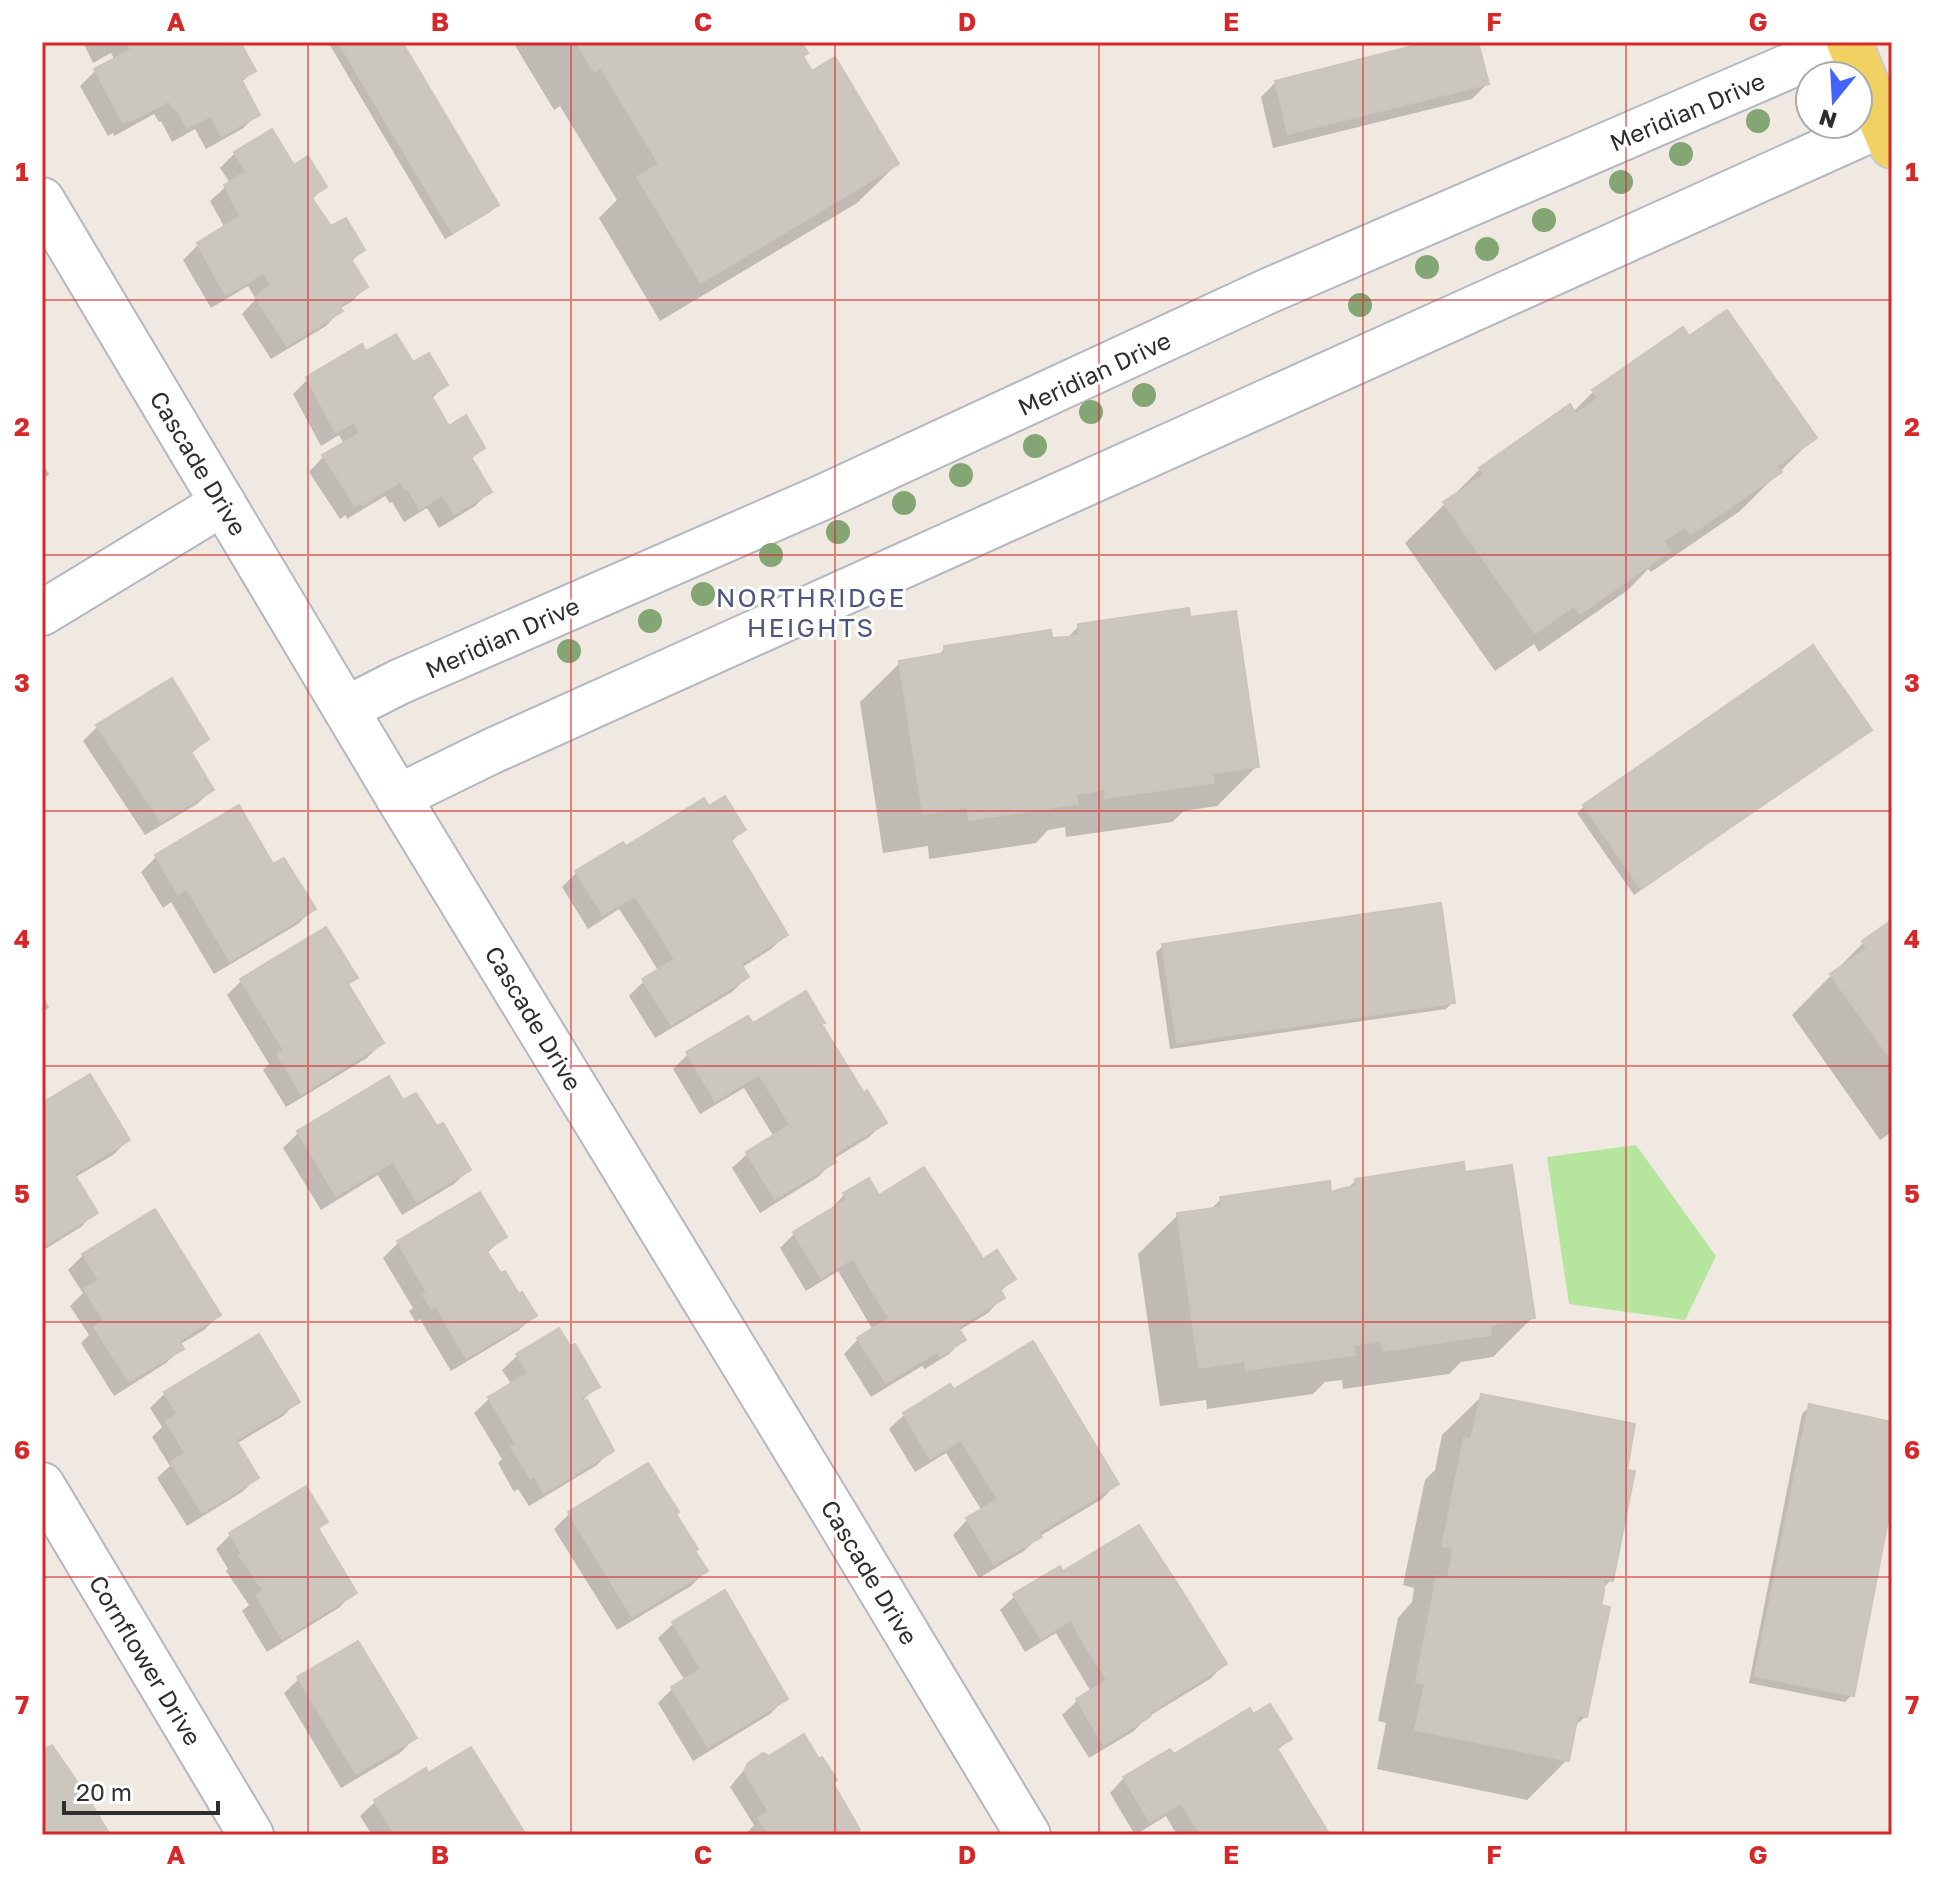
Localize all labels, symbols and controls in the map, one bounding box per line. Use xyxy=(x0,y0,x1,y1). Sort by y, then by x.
text: A xyxy=(167,6,186,37)
text: B xyxy=(431,6,449,37)
text: C xyxy=(694,6,712,37)
text: D xyxy=(958,6,976,37)
text: E xyxy=(1223,6,1239,37)
text: F xyxy=(1486,6,1502,37)
text: G xyxy=(1748,6,1768,37)
north arrow xyxy=(1794,60,1874,140)
street label: Meridian Drive xyxy=(1605,65,1769,157)
text: N xyxy=(1816,104,1840,135)
text: 1 xyxy=(15,156,29,187)
text: 1 xyxy=(1905,156,1919,187)
street label: Meridian Drive xyxy=(1013,325,1175,421)
street label: Cascade Drive xyxy=(144,385,254,541)
text: 2 xyxy=(14,411,30,442)
text: 2 xyxy=(1904,411,1920,442)
district label: NORTHRIDGE HEIGHTS xyxy=(716,582,906,643)
street label: Meridian Drive xyxy=(421,590,583,684)
text: 3 xyxy=(14,667,30,698)
text: 3 xyxy=(1904,667,1920,698)
text: 4 xyxy=(14,923,30,954)
text: 4 xyxy=(1904,923,1920,954)
street label: Cascade Drive xyxy=(479,940,589,1096)
text: 5 xyxy=(14,1178,30,1209)
text: 5 xyxy=(1904,1178,1920,1209)
text: 6 xyxy=(14,1434,30,1465)
text: 6 xyxy=(1904,1434,1920,1465)
street label: Cascade Drive xyxy=(815,1494,925,1650)
street label: Cornflower Drive xyxy=(84,1570,208,1750)
text: 7 xyxy=(15,1689,29,1720)
text: 7 xyxy=(1905,1689,1919,1720)
scale bar xyxy=(64,1765,218,1815)
text: 20 m xyxy=(76,1777,132,1806)
text: A xyxy=(167,1839,186,1870)
text: B xyxy=(431,1839,449,1870)
text: C xyxy=(694,1839,712,1870)
text: D xyxy=(958,1839,976,1870)
text: E xyxy=(1223,1839,1239,1870)
text: F xyxy=(1486,1839,1502,1870)
text: G xyxy=(1748,1839,1768,1870)

